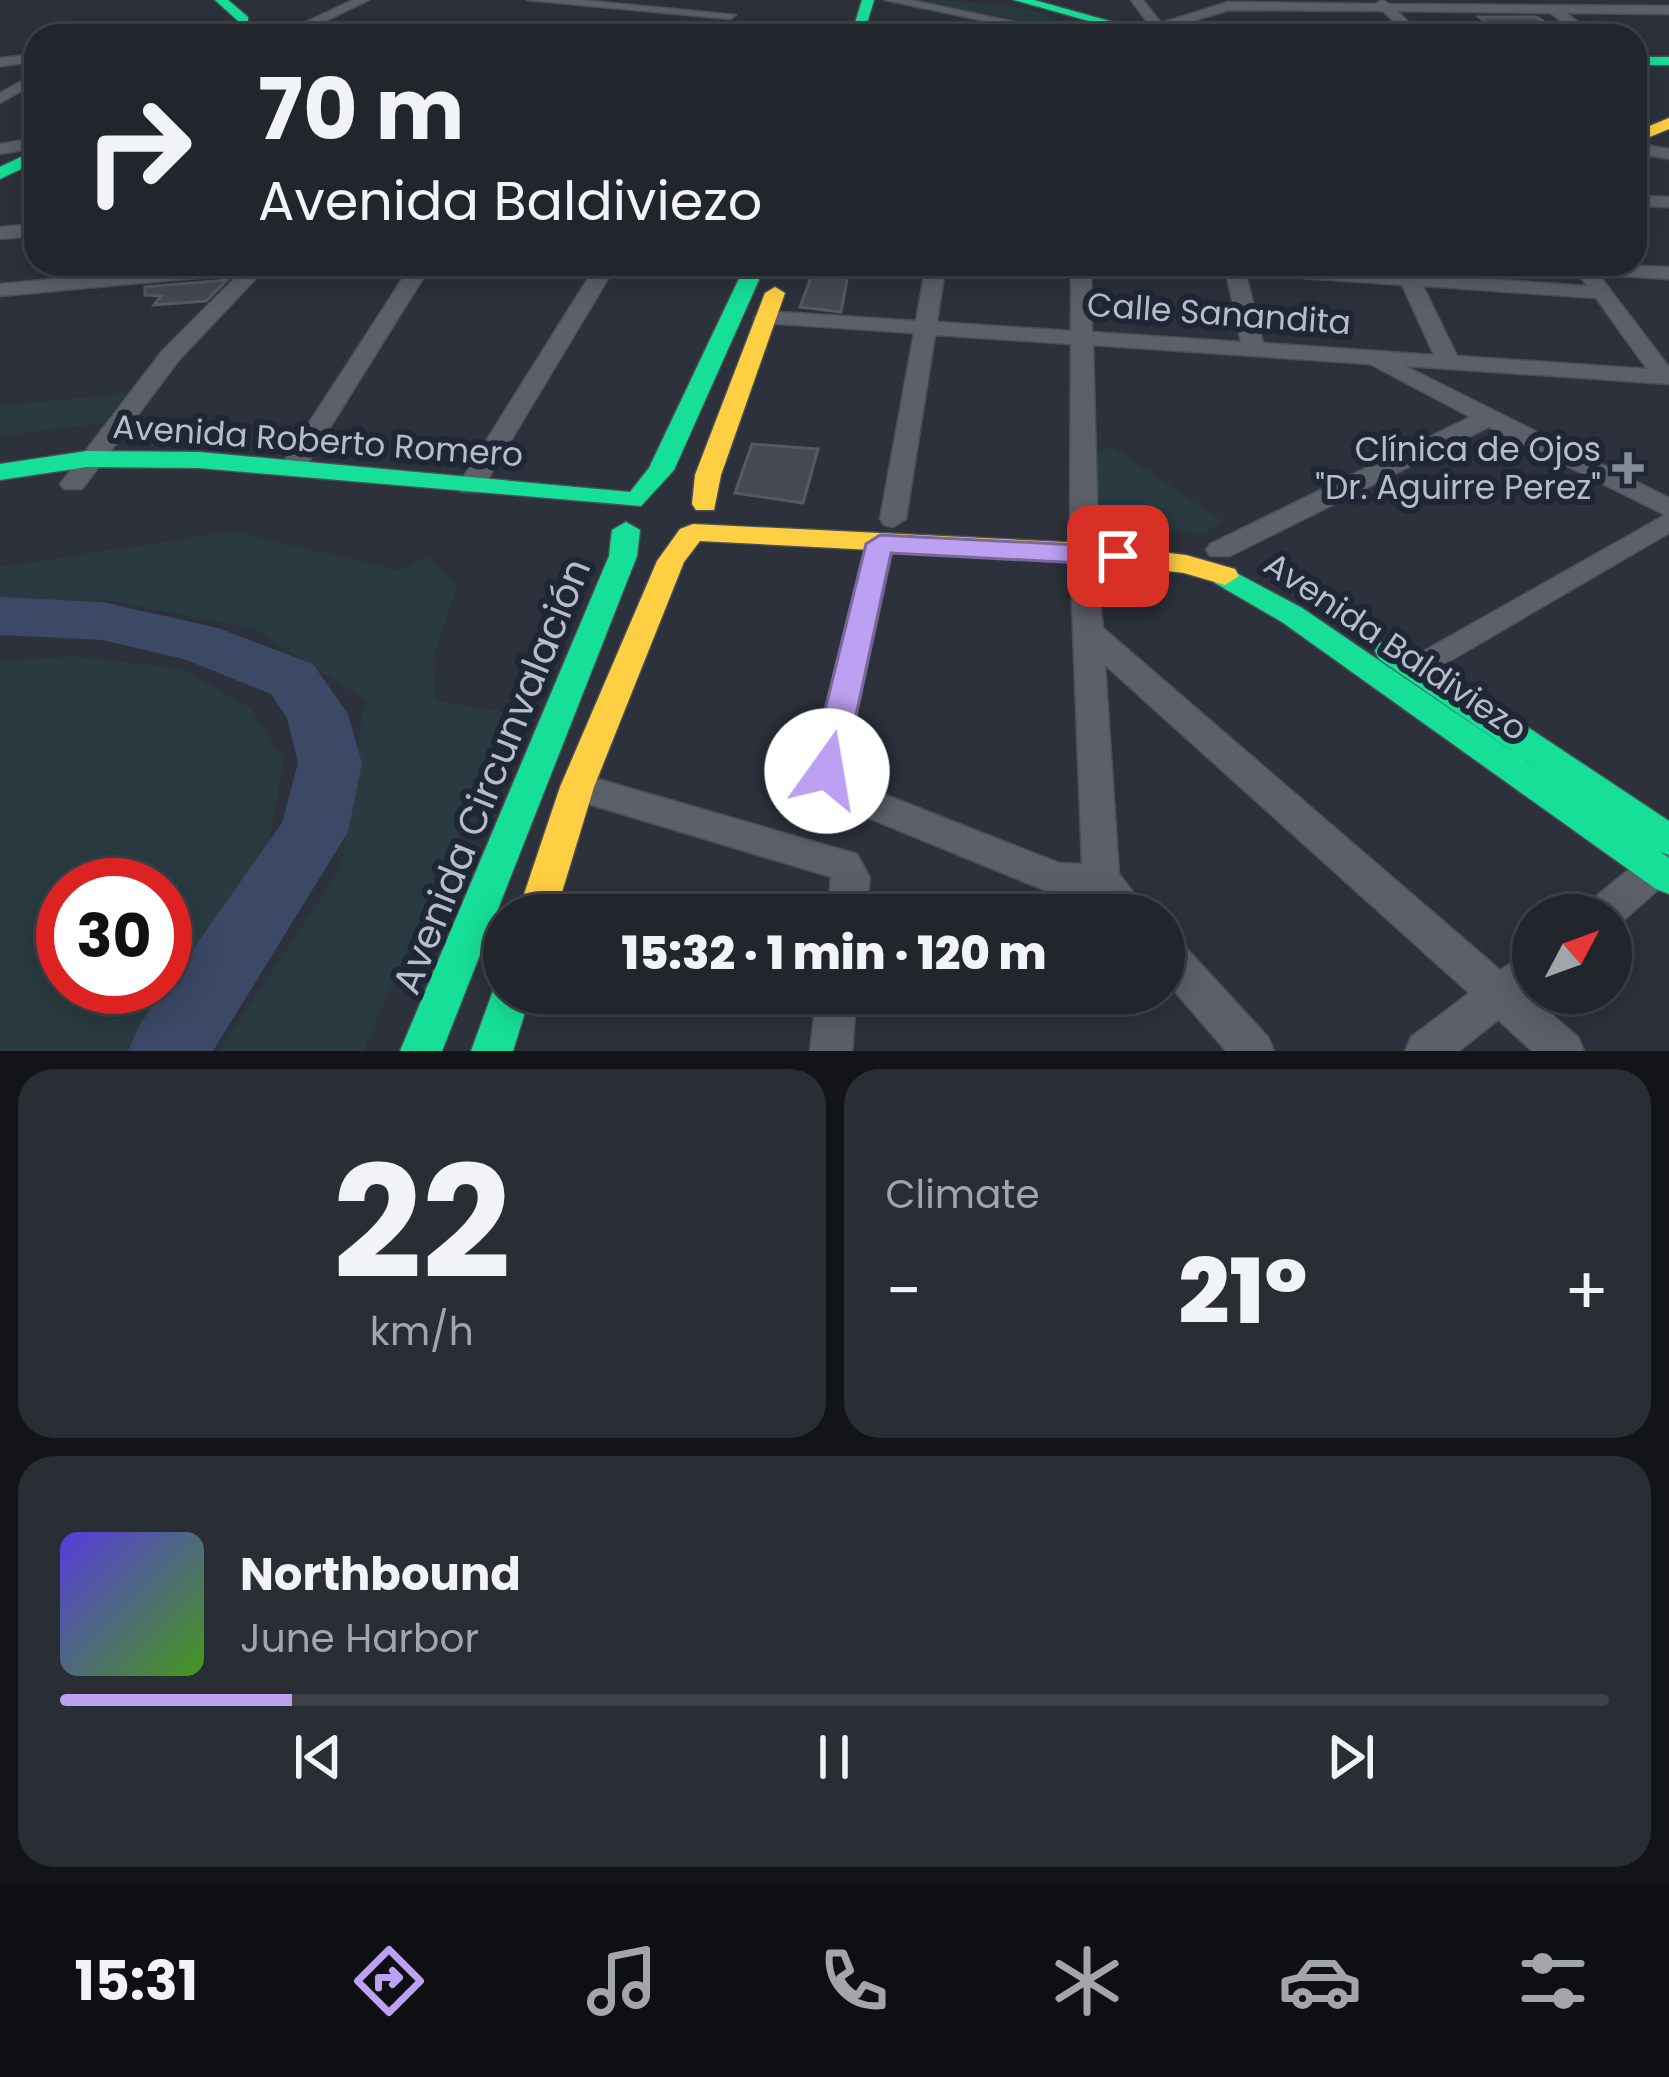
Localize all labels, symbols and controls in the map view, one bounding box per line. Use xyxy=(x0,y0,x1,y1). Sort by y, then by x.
text: 70 m xyxy=(258,51,464,168)
icon: right xyxy=(60,72,216,228)
text: Avenida Baldiviezo xyxy=(258,163,762,239)
street label: Calle Sanandita xyxy=(1086,281,1352,346)
street label: Avenida Roberto Romero xyxy=(111,403,525,478)
place label: Clínica de Ojos "Dr. Aguirre Perez" xyxy=(1315,426,1601,511)
marker: Clínica de Ojos "Dr. Aguirre Perez" xyxy=(1612,452,1644,484)
pin xyxy=(1067,505,1169,607)
icon: arrive xyxy=(1085,523,1151,589)
street label: Avenida Baldiviezo xyxy=(1255,541,1537,752)
street label: Avenida Circunvalación xyxy=(379,550,604,1002)
position arrow xyxy=(764,708,890,834)
speed limit sign: 30 xyxy=(36,858,192,1014)
north arrow xyxy=(1512,894,1632,1014)
map controls xyxy=(1512,894,1632,1014)
text: 15:32 · 1 min · 120 m xyxy=(621,922,1047,985)
text: 22 xyxy=(333,1114,511,1333)
text: Climate xyxy=(886,1167,1040,1222)
text: 21° xyxy=(1178,1228,1308,1355)
text: − xyxy=(886,1245,922,1337)
text: + xyxy=(1564,1245,1609,1337)
text: km/h xyxy=(370,1304,474,1359)
text: Northbound xyxy=(240,1543,521,1606)
text: June Harbor xyxy=(240,1611,479,1666)
icon: previous xyxy=(285,1724,351,1790)
icon: pause xyxy=(801,1724,867,1790)
icon: next xyxy=(1318,1724,1384,1790)
icon: directions xyxy=(347,1939,431,2023)
icon: music xyxy=(580,1939,664,2023)
icon: phone xyxy=(812,1939,896,2023)
icon: climate xyxy=(1045,1939,1129,2023)
icon: car xyxy=(1278,1939,1362,2023)
icon: filters xyxy=(1511,1939,1595,2023)
text: 15:31 xyxy=(74,1943,198,2019)

